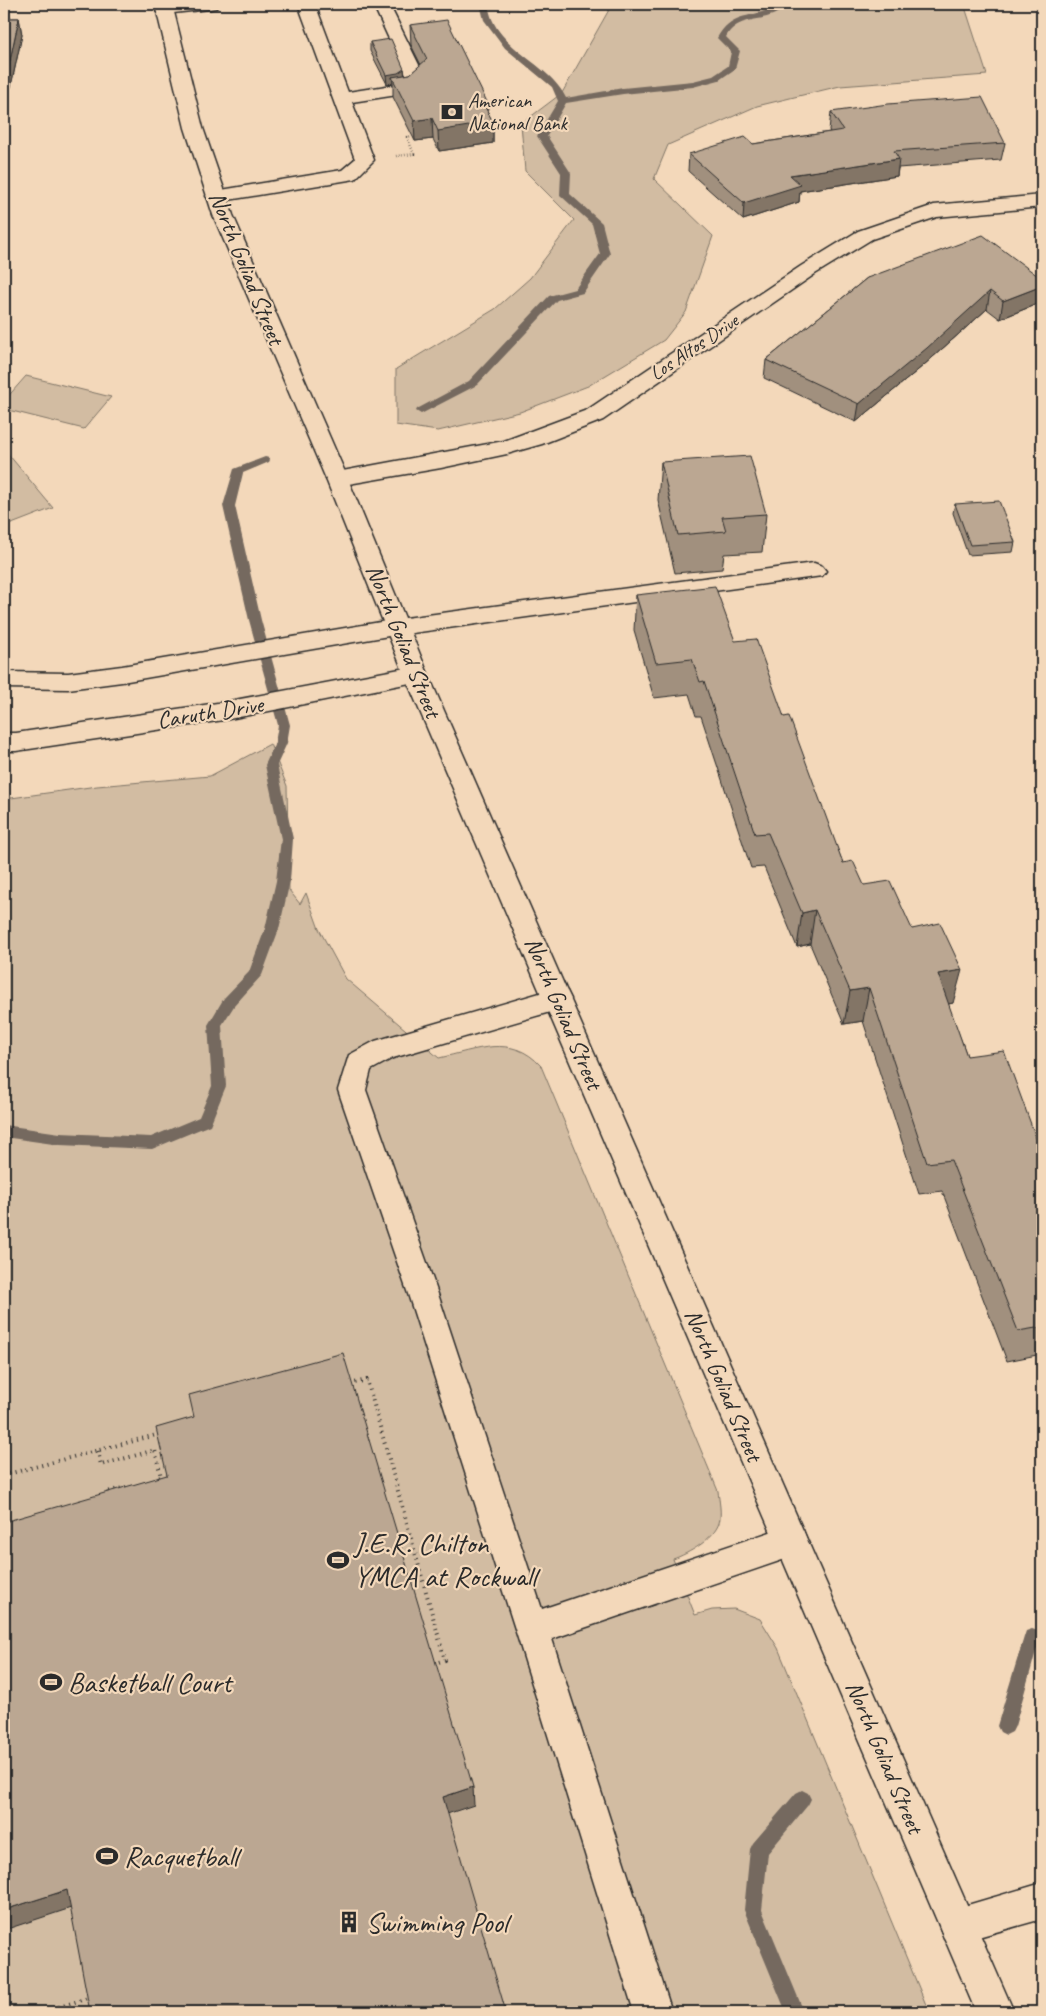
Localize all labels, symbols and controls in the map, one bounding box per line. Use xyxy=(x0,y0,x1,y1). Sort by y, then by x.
place label: American National Bank xyxy=(468,88,569,136)
bank icon: American National Bank xyxy=(439,99,465,125)
street label: North Goliad Street xyxy=(203,187,292,351)
street label: Los Altos Drive xyxy=(645,307,744,386)
street label: North Goliad Street xyxy=(360,560,449,724)
street label: Caruth Drive xyxy=(155,688,267,735)
street label: North Goliad Street xyxy=(518,932,610,1096)
street label: North Goliad Street xyxy=(678,1304,770,1468)
place label: J.E.R. Chilton YMCA at Rockwall xyxy=(352,1525,541,1595)
sports icon: J.E.R. Chilton YMCA at Rockwall xyxy=(325,1547,351,1573)
place label: Basketball Court xyxy=(68,1664,234,1701)
sports icon: Basketball Court xyxy=(38,1669,64,1695)
street label: North Goliad Street xyxy=(839,1676,931,1840)
place label: Racquetball xyxy=(124,1838,243,1875)
sports icon: Racquetball xyxy=(94,1843,120,1869)
place label: Swimming Pool xyxy=(366,1904,513,1941)
building icon: Swimming Pool xyxy=(336,1909,362,1935)

